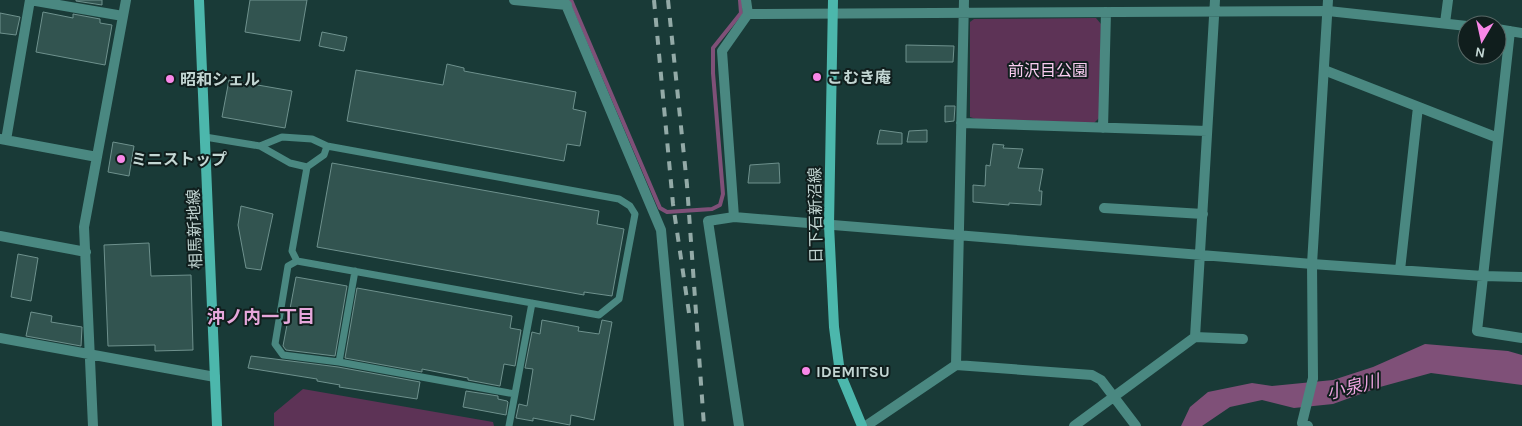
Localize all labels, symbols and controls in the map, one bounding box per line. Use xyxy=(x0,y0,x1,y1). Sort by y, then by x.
north arrow xyxy=(1457,15,1507,65)
text: N xyxy=(1474,43,1486,62)
park label: 前沢目公園 xyxy=(1008,61,1088,80)
place label: こむき庵 xyxy=(827,68,891,87)
place label: 昭和シェル xyxy=(180,70,260,89)
marker: こむき庵 xyxy=(811,71,823,83)
marker: 昭和シェル xyxy=(164,73,176,85)
place label: ミニストップ xyxy=(131,150,227,169)
marker: ミニストップ xyxy=(115,153,127,165)
street label: 日下石新沼線 xyxy=(805,167,826,263)
street label: 相馬新地線 xyxy=(184,189,205,269)
district label: 沖ノ内一丁目 xyxy=(207,306,315,328)
place label: IDEMITSU xyxy=(816,362,890,381)
marker: IDEMITSU xyxy=(800,365,812,377)
water label: 小泉川 xyxy=(1324,369,1384,404)

